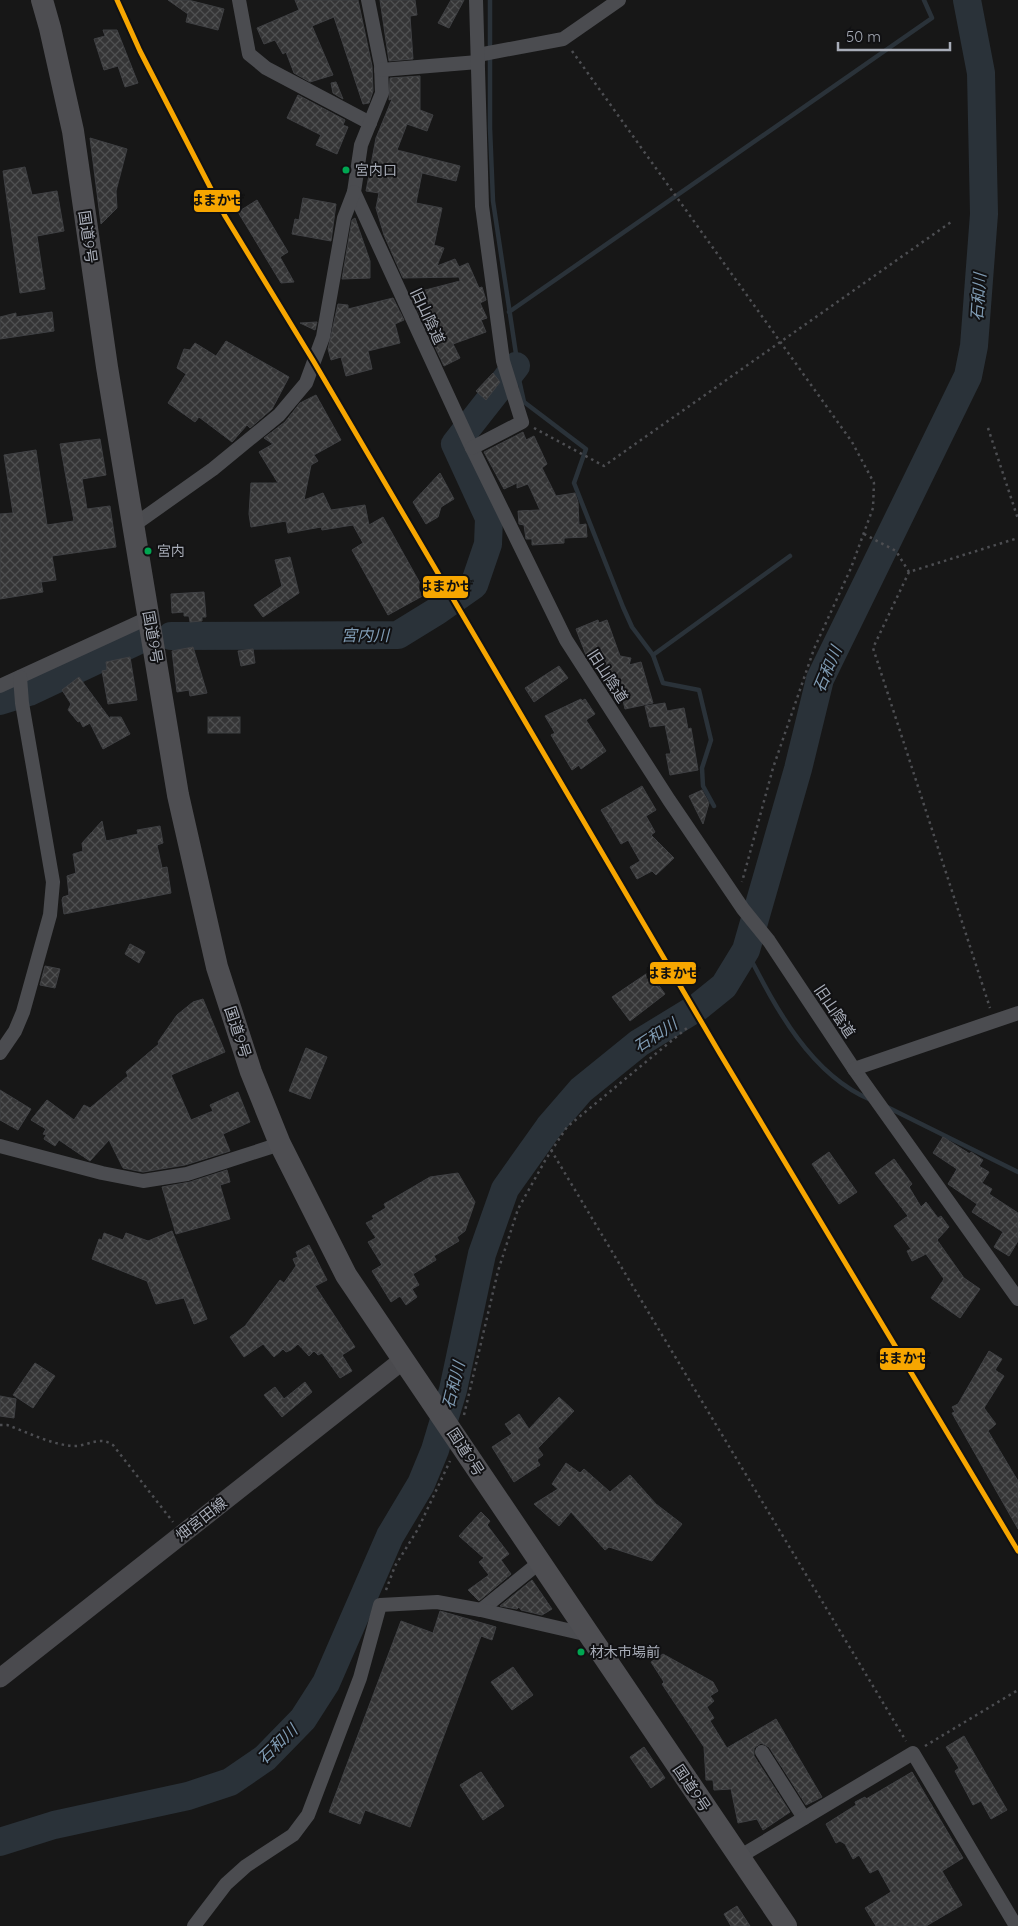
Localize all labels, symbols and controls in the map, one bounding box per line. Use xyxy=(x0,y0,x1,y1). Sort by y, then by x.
scale bar xyxy=(838,20,950,52)
text: 50 m xyxy=(846,27,881,46)
place label: 宮内口 xyxy=(355,161,397,179)
marker: 宮内口 xyxy=(341,165,351,175)
line badge: はまかぜ xyxy=(193,189,241,213)
text: はまかぜ xyxy=(189,191,245,209)
street label: 国道9号 xyxy=(75,209,101,265)
water label: 石和川 xyxy=(966,270,990,322)
street label: 旧山陰道 xyxy=(407,285,449,347)
place label: 宮内 xyxy=(157,542,185,560)
marker: 宮内 xyxy=(143,546,153,556)
line badge: はまかぜ xyxy=(422,575,469,599)
text: はまかぜ xyxy=(418,577,474,595)
street label: 国道9号 xyxy=(139,609,167,665)
water label: 宮内川 xyxy=(341,625,391,645)
water label: 石和川 xyxy=(808,641,846,695)
street label: 旧山陰道 xyxy=(584,646,632,706)
line badge: はまかぜ xyxy=(649,961,697,985)
text: はまかぜ xyxy=(645,964,701,982)
street label: 旧山陰道 xyxy=(810,981,860,1041)
street label: 国道9号 xyxy=(221,1004,255,1060)
water label: 石和川 xyxy=(629,1012,682,1056)
line badge: はまかぜ xyxy=(879,1347,926,1371)
text: はまかぜ xyxy=(875,1349,931,1367)
water label: 石和川 xyxy=(437,1357,469,1411)
street label: 国道9号 xyxy=(443,1424,489,1480)
street label: 畑宮田線 xyxy=(172,1493,230,1545)
place label: 材木市場前 xyxy=(590,1643,660,1661)
marker: 材木市場前 xyxy=(576,1647,586,1657)
water label: 石和川 xyxy=(253,1719,303,1768)
street label: 国道9号 xyxy=(669,1761,715,1815)

